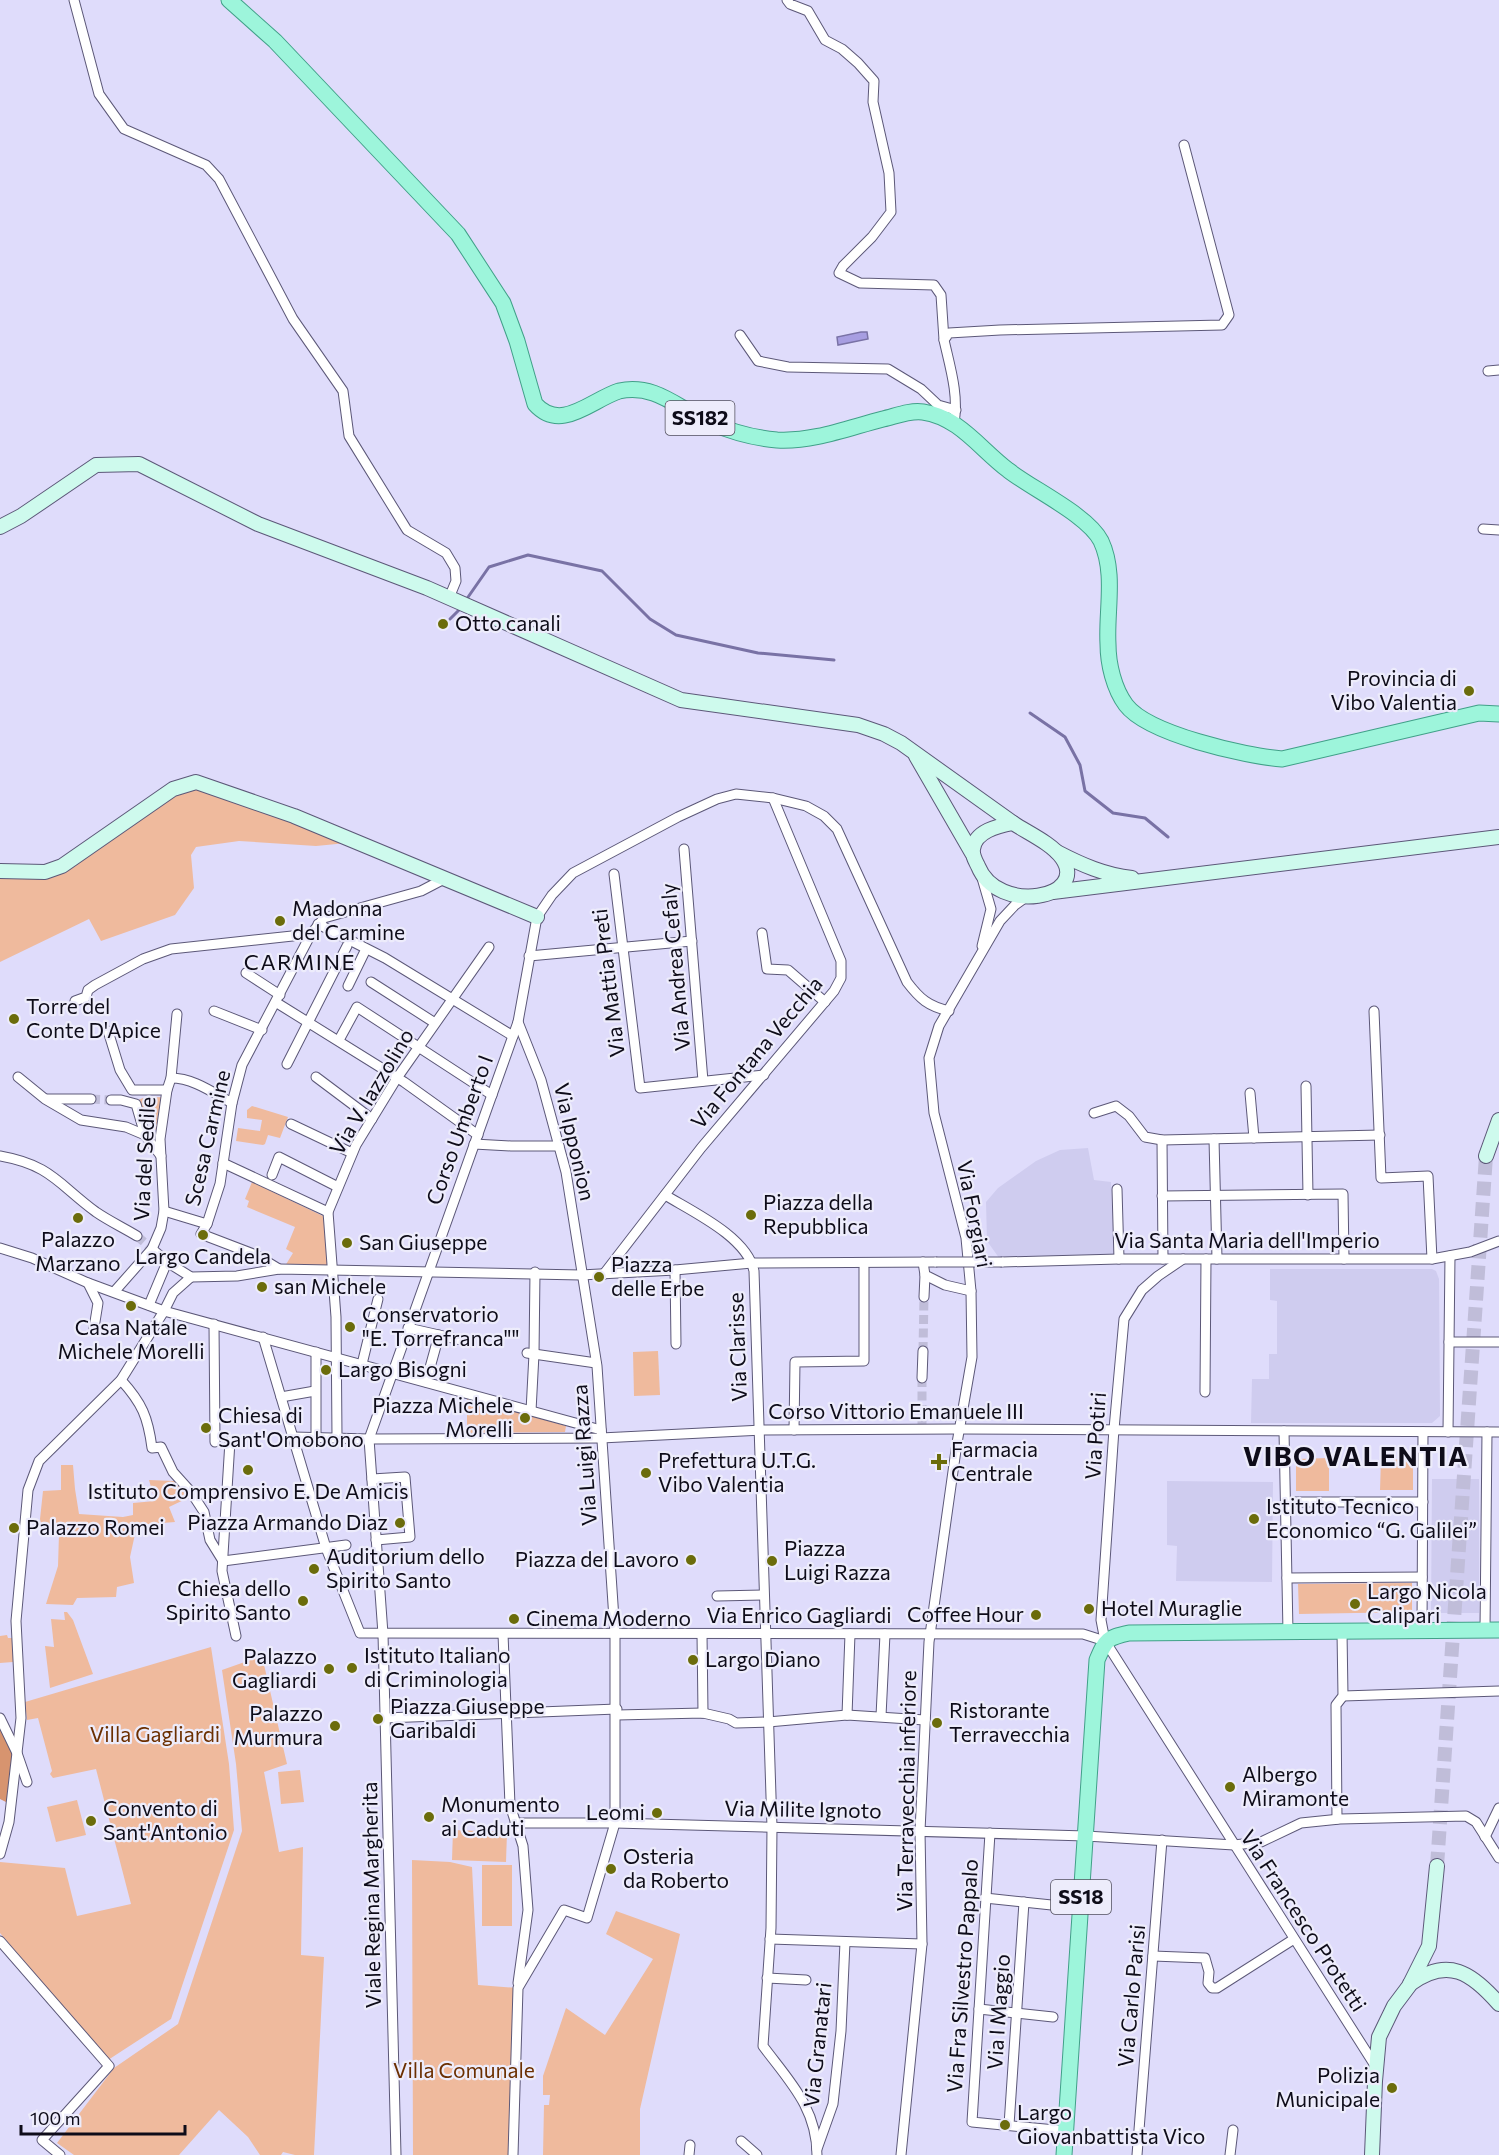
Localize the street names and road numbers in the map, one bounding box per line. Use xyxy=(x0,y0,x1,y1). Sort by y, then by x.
road number: SS182 xyxy=(666,401,734,435)
street label: Via Andrea Cefaly xyxy=(655,882,694,1052)
street label: Via Mattia Preti xyxy=(586,907,629,1059)
street label: Via Fontana Vecchia xyxy=(685,971,827,1133)
street label: Via V. Iazzolino xyxy=(323,1024,418,1159)
street label: Corso Umberto I xyxy=(420,1051,497,1208)
street label: Scesa Carmine xyxy=(179,1067,234,1208)
street label: Via Ipponion xyxy=(550,1080,601,1203)
street label: Via del Sedile xyxy=(128,1096,159,1222)
street label: Via Forgiari xyxy=(953,1158,998,1270)
street label: Via Santa Maria dell'Imperio xyxy=(1114,1227,1380,1252)
street label: Via Clarisse xyxy=(722,1292,751,1402)
street label: Via Luigi Razza xyxy=(566,1384,601,1527)
street label: Via Potiri xyxy=(1079,1391,1110,1481)
street label: Corso Vittorio Emanuele III xyxy=(768,1398,1024,1423)
street label: Via Enrico Gagliardi xyxy=(706,1602,892,1627)
street label: Via Terravecchia inferiore xyxy=(891,1670,920,1912)
street label: Viale Regina Margherita xyxy=(356,1781,385,2009)
street label: Via Milite Ignoto xyxy=(724,1795,882,1822)
street label: Via Francesco Protetti xyxy=(1236,1825,1372,2016)
street label: Via Fra Silvestro Pappalo xyxy=(941,1858,982,2094)
road number: SS18 xyxy=(1051,1880,1111,1914)
street label: Via Carlo Parisi xyxy=(1112,1923,1149,2068)
street label: Via I Maggio xyxy=(981,1953,1014,2071)
street label: Via Granatari xyxy=(798,1981,836,2109)

